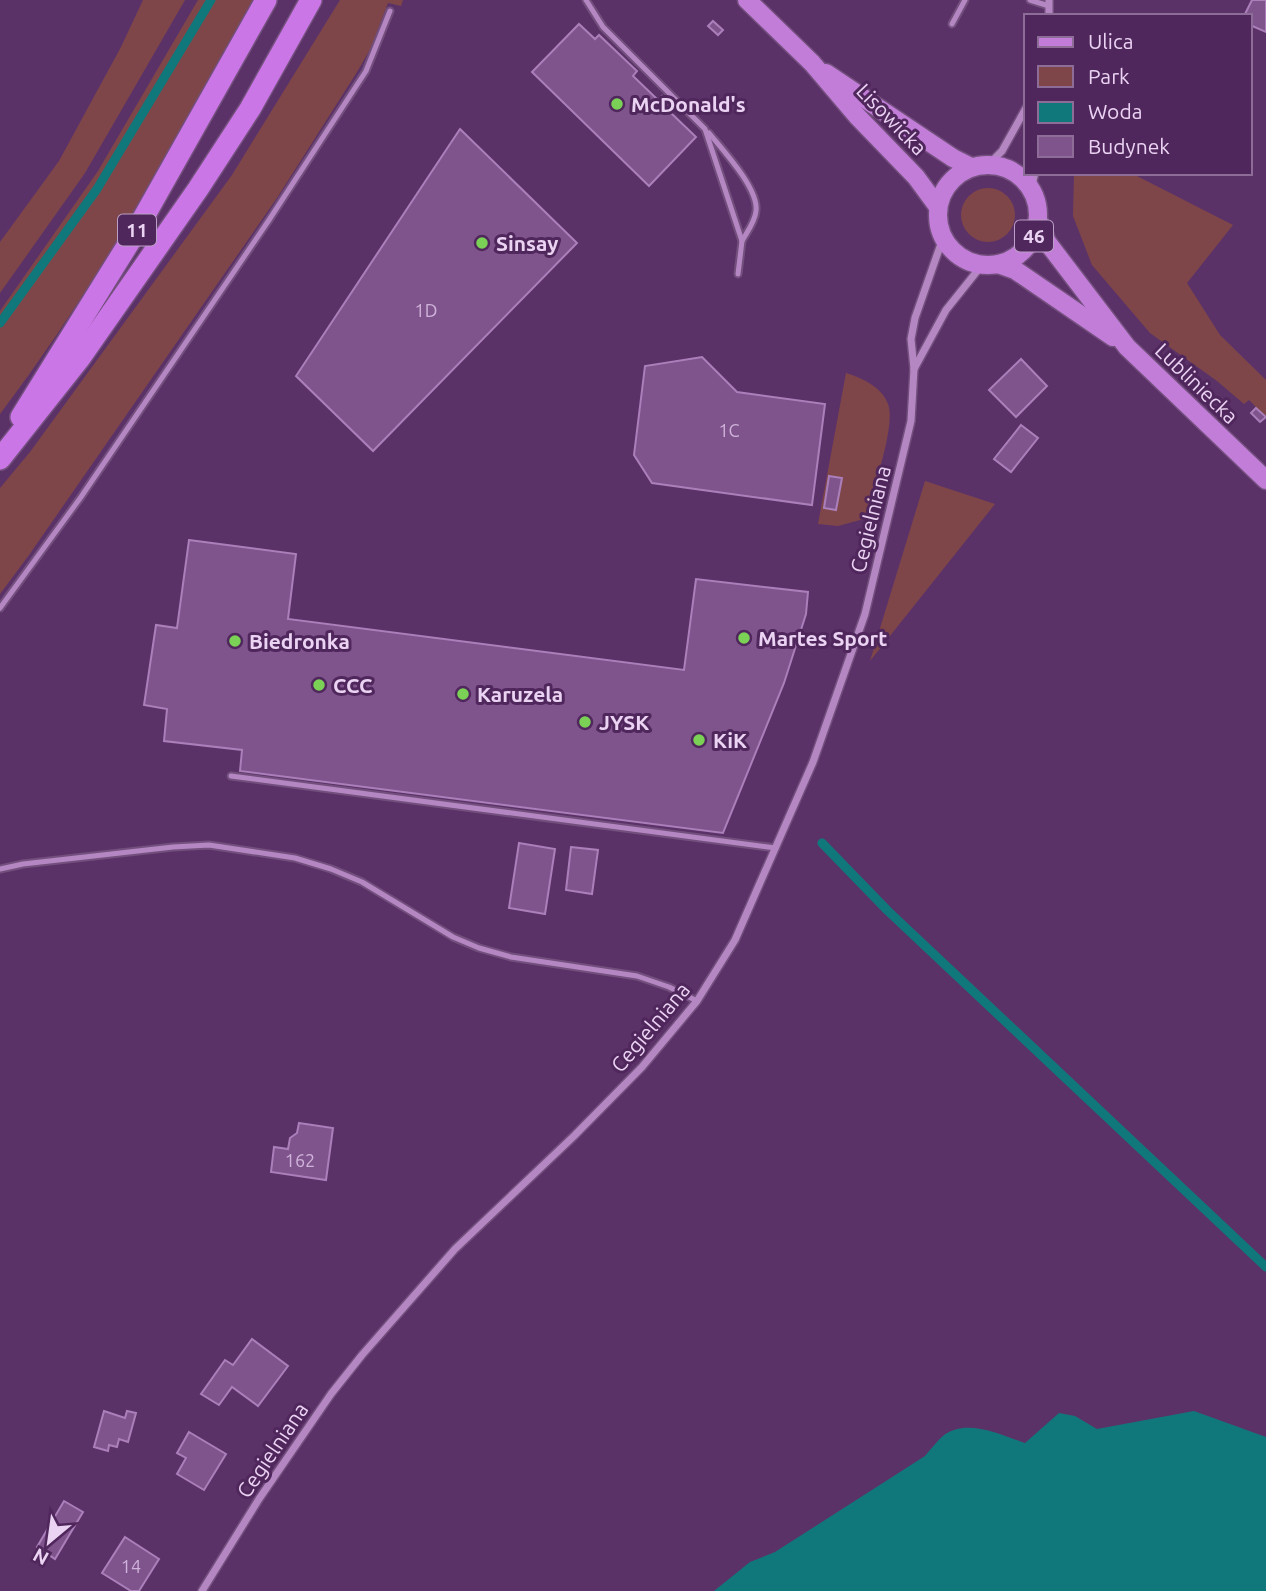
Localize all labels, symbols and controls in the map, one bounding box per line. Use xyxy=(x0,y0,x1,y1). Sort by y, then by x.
legend xyxy=(1024,14,1252,175)
text: Ulica xyxy=(1088,29,1133,53)
text: Park xyxy=(1088,64,1130,88)
street label: Lisowicka xyxy=(852,78,932,160)
place label: McDonald's xyxy=(631,92,746,116)
marker: McDonald's xyxy=(609,96,625,112)
text: Woda xyxy=(1088,99,1142,123)
text: Budynek xyxy=(1088,134,1170,158)
road number: 11 xyxy=(118,214,156,246)
road number: 46 xyxy=(1015,220,1053,252)
place label: Sinsay xyxy=(496,231,558,255)
marker: Sinsay xyxy=(474,235,490,251)
house number: 1D xyxy=(415,300,437,320)
street label: Lubliniecka xyxy=(1151,338,1243,428)
house number: 1C xyxy=(718,420,740,440)
street label: Cegielniana xyxy=(845,463,895,575)
place label: Martes Sport xyxy=(758,626,887,650)
place label: Biedronka xyxy=(249,629,350,653)
marker: Martes Sport xyxy=(736,630,752,646)
marker: Biedronka xyxy=(227,633,243,649)
place label: CCC xyxy=(333,673,372,697)
marker: CCC xyxy=(311,677,327,693)
place label: Karuzela xyxy=(477,682,563,706)
marker: Karuzela xyxy=(455,686,471,702)
place label: JYSK xyxy=(599,710,649,734)
marker: JYSK xyxy=(577,714,593,730)
place label: KiK xyxy=(713,728,747,752)
marker: KiK xyxy=(691,732,707,748)
street label: Cegielniana xyxy=(606,977,694,1077)
house number: 162 xyxy=(285,1150,315,1170)
street label: Cegielniana xyxy=(231,1398,313,1502)
north arrow xyxy=(14,1507,84,1577)
text: N xyxy=(29,1544,52,1570)
house number: 14 xyxy=(121,1556,141,1576)

